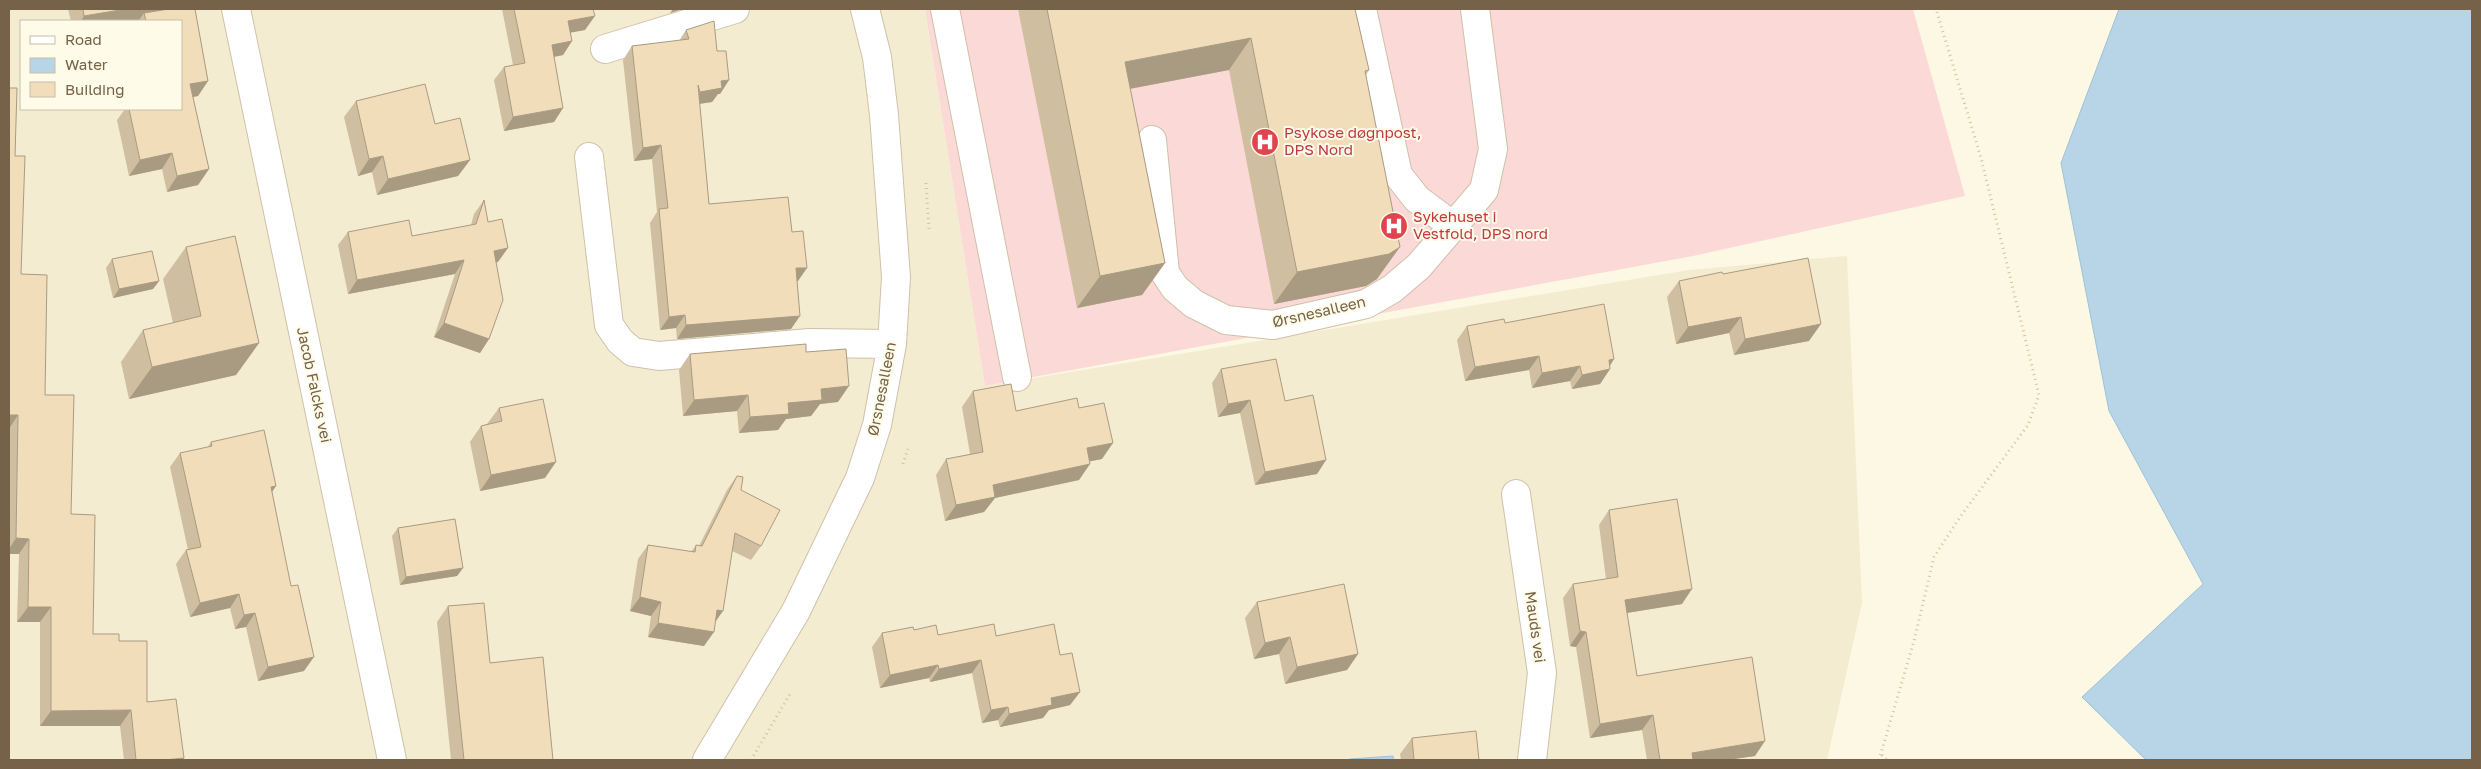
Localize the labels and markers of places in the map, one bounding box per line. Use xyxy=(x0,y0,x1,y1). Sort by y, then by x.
place label: Psykose døgnpost, DPS Nord xyxy=(1284,123,1422,158)
hospital icon: Psykose døgnpost, DPS Nord xyxy=(1250,127,1280,157)
place label: Sykehuset i Vestfold, DPS nord xyxy=(1413,207,1548,242)
hospital icon: Sykehuset i Vestfold, DPS nord xyxy=(1379,211,1409,241)

